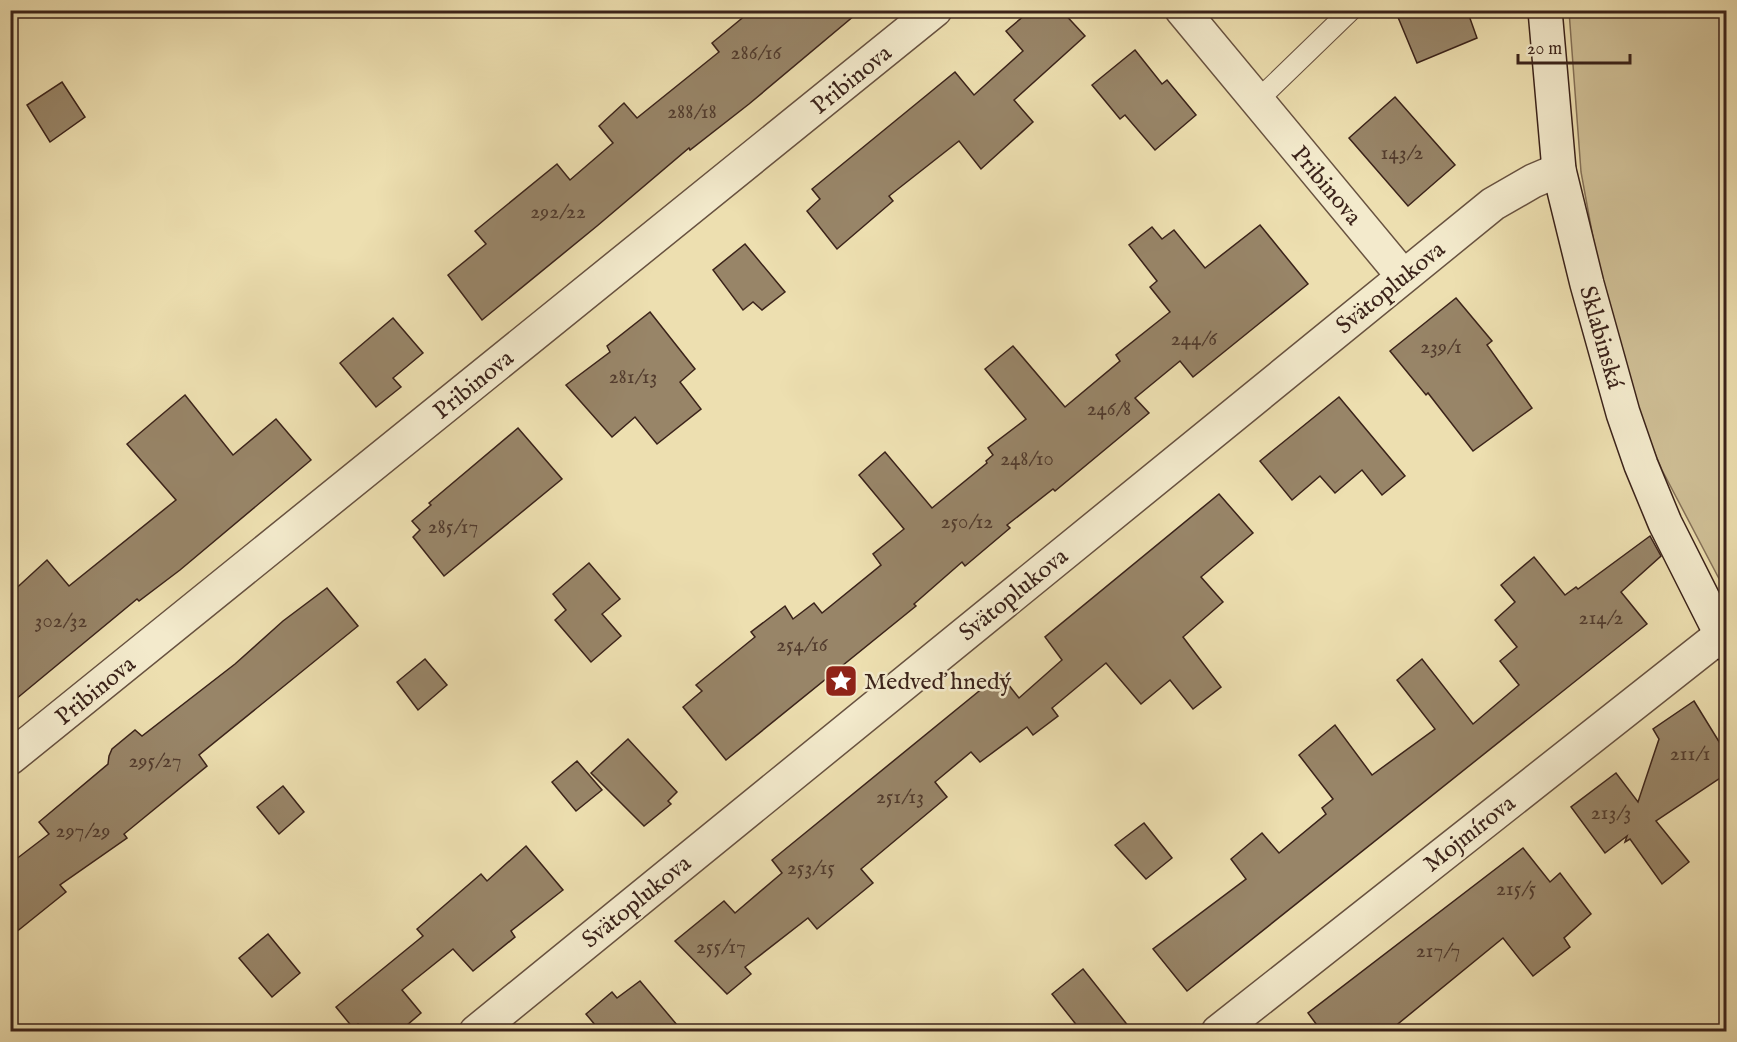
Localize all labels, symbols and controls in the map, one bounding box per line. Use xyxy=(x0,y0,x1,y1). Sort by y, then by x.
scale bar xyxy=(1518,27,1630,65)
street label: Pribinova xyxy=(805,38,899,122)
text: 20 m xyxy=(1527,38,1562,61)
house number: 286/16 xyxy=(731,40,783,67)
house number: 288/18 xyxy=(667,99,717,126)
street label: Pribinova xyxy=(1284,140,1369,233)
house number: 143/2 xyxy=(1381,140,1424,167)
house number: 292/22 xyxy=(530,199,586,226)
street label: Svätoplukova xyxy=(1330,234,1453,342)
street label: Sklabinská xyxy=(1571,282,1630,393)
house number: 244/6 xyxy=(1171,326,1218,353)
house number: 239/1 xyxy=(1420,334,1462,361)
street label: Pribinova xyxy=(427,343,521,427)
house number: 281/13 xyxy=(609,364,657,391)
house number: 246/8 xyxy=(1087,396,1131,423)
house number: 248/10 xyxy=(1000,446,1054,473)
house number: 250/12 xyxy=(941,509,993,536)
house number: 285/17 xyxy=(428,514,478,541)
street label: Svätoplukova xyxy=(953,541,1076,649)
house number: 214/2 xyxy=(1579,605,1624,632)
house number: 302/32 xyxy=(35,608,88,635)
house number: 254/16 xyxy=(776,632,829,659)
street label: Pribinova xyxy=(49,649,143,733)
place icon: Medveď hnedý xyxy=(823,663,859,699)
place label: Medveď hnedý xyxy=(864,667,1012,698)
house number: 211/1 xyxy=(1670,741,1710,768)
house number: 295/27 xyxy=(128,748,182,775)
house number: 251/13 xyxy=(876,784,924,811)
street label: Mojmírova xyxy=(1418,788,1523,880)
house number: 213/3 xyxy=(1591,800,1631,827)
house number: 297/29 xyxy=(56,818,110,845)
street label: Svätoplukova xyxy=(576,848,699,956)
house number: 253/15 xyxy=(787,855,835,882)
house number: 215/5 xyxy=(1496,876,1536,903)
house number: 255/17 xyxy=(696,934,746,961)
house number: 217/7 xyxy=(1416,938,1460,965)

